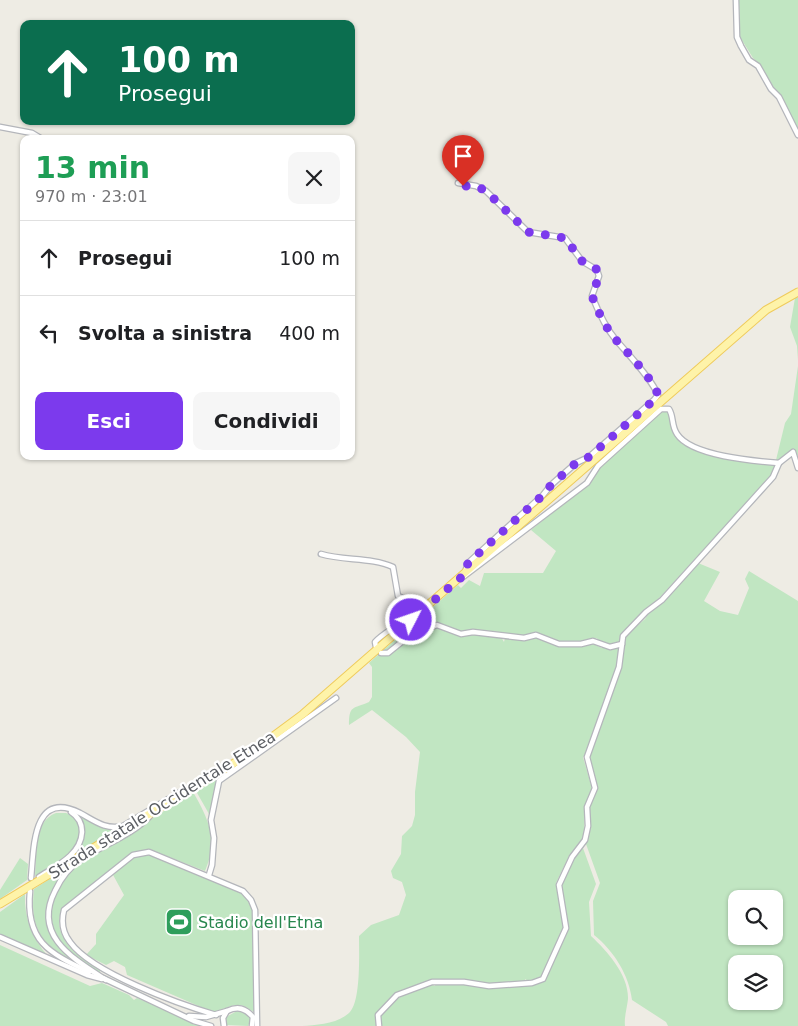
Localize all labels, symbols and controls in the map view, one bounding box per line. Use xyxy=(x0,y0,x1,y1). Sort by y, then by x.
icon: ahead xyxy=(35,40,100,105)
text: 100 m xyxy=(118,40,240,80)
text: Prosegui xyxy=(118,81,212,106)
pin xyxy=(442,135,484,186)
icon: arrive xyxy=(449,142,477,170)
text: 13 min xyxy=(35,150,150,185)
button: close xyxy=(288,152,340,204)
text: 970 m · 23:01 xyxy=(35,187,148,206)
icon: ahead xyxy=(35,244,63,272)
text: Prosegui xyxy=(78,247,172,269)
text: 100 m xyxy=(279,247,340,269)
icon: left xyxy=(35,319,63,347)
text: Svolta a sinistra xyxy=(78,322,252,344)
text: 400 m xyxy=(279,322,340,344)
button: Esci xyxy=(35,392,183,450)
button: Condividi xyxy=(193,392,340,450)
position arrow xyxy=(384,593,436,645)
street label: Strada statale Occidentale Etnea xyxy=(45,727,279,883)
map controls xyxy=(728,890,783,1010)
button: search xyxy=(728,890,783,945)
sports icon: Stadio dell'Etna xyxy=(164,907,194,937)
place label: Stadio dell'Etna xyxy=(198,913,323,932)
button: layers xyxy=(728,955,783,1010)

